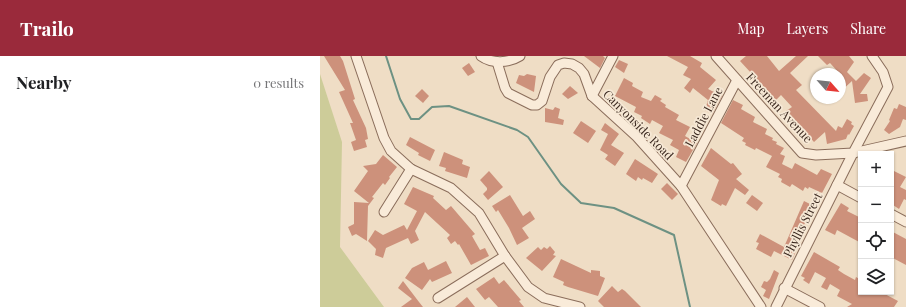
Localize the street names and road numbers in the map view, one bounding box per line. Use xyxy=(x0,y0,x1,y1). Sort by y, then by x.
street label: Freeman Avenue xyxy=(743,69,816,146)
street label: Laddie Lane xyxy=(681,84,726,149)
street label: Canyonside Road xyxy=(600,86,677,163)
street label: Phyllis Street xyxy=(779,189,826,260)

